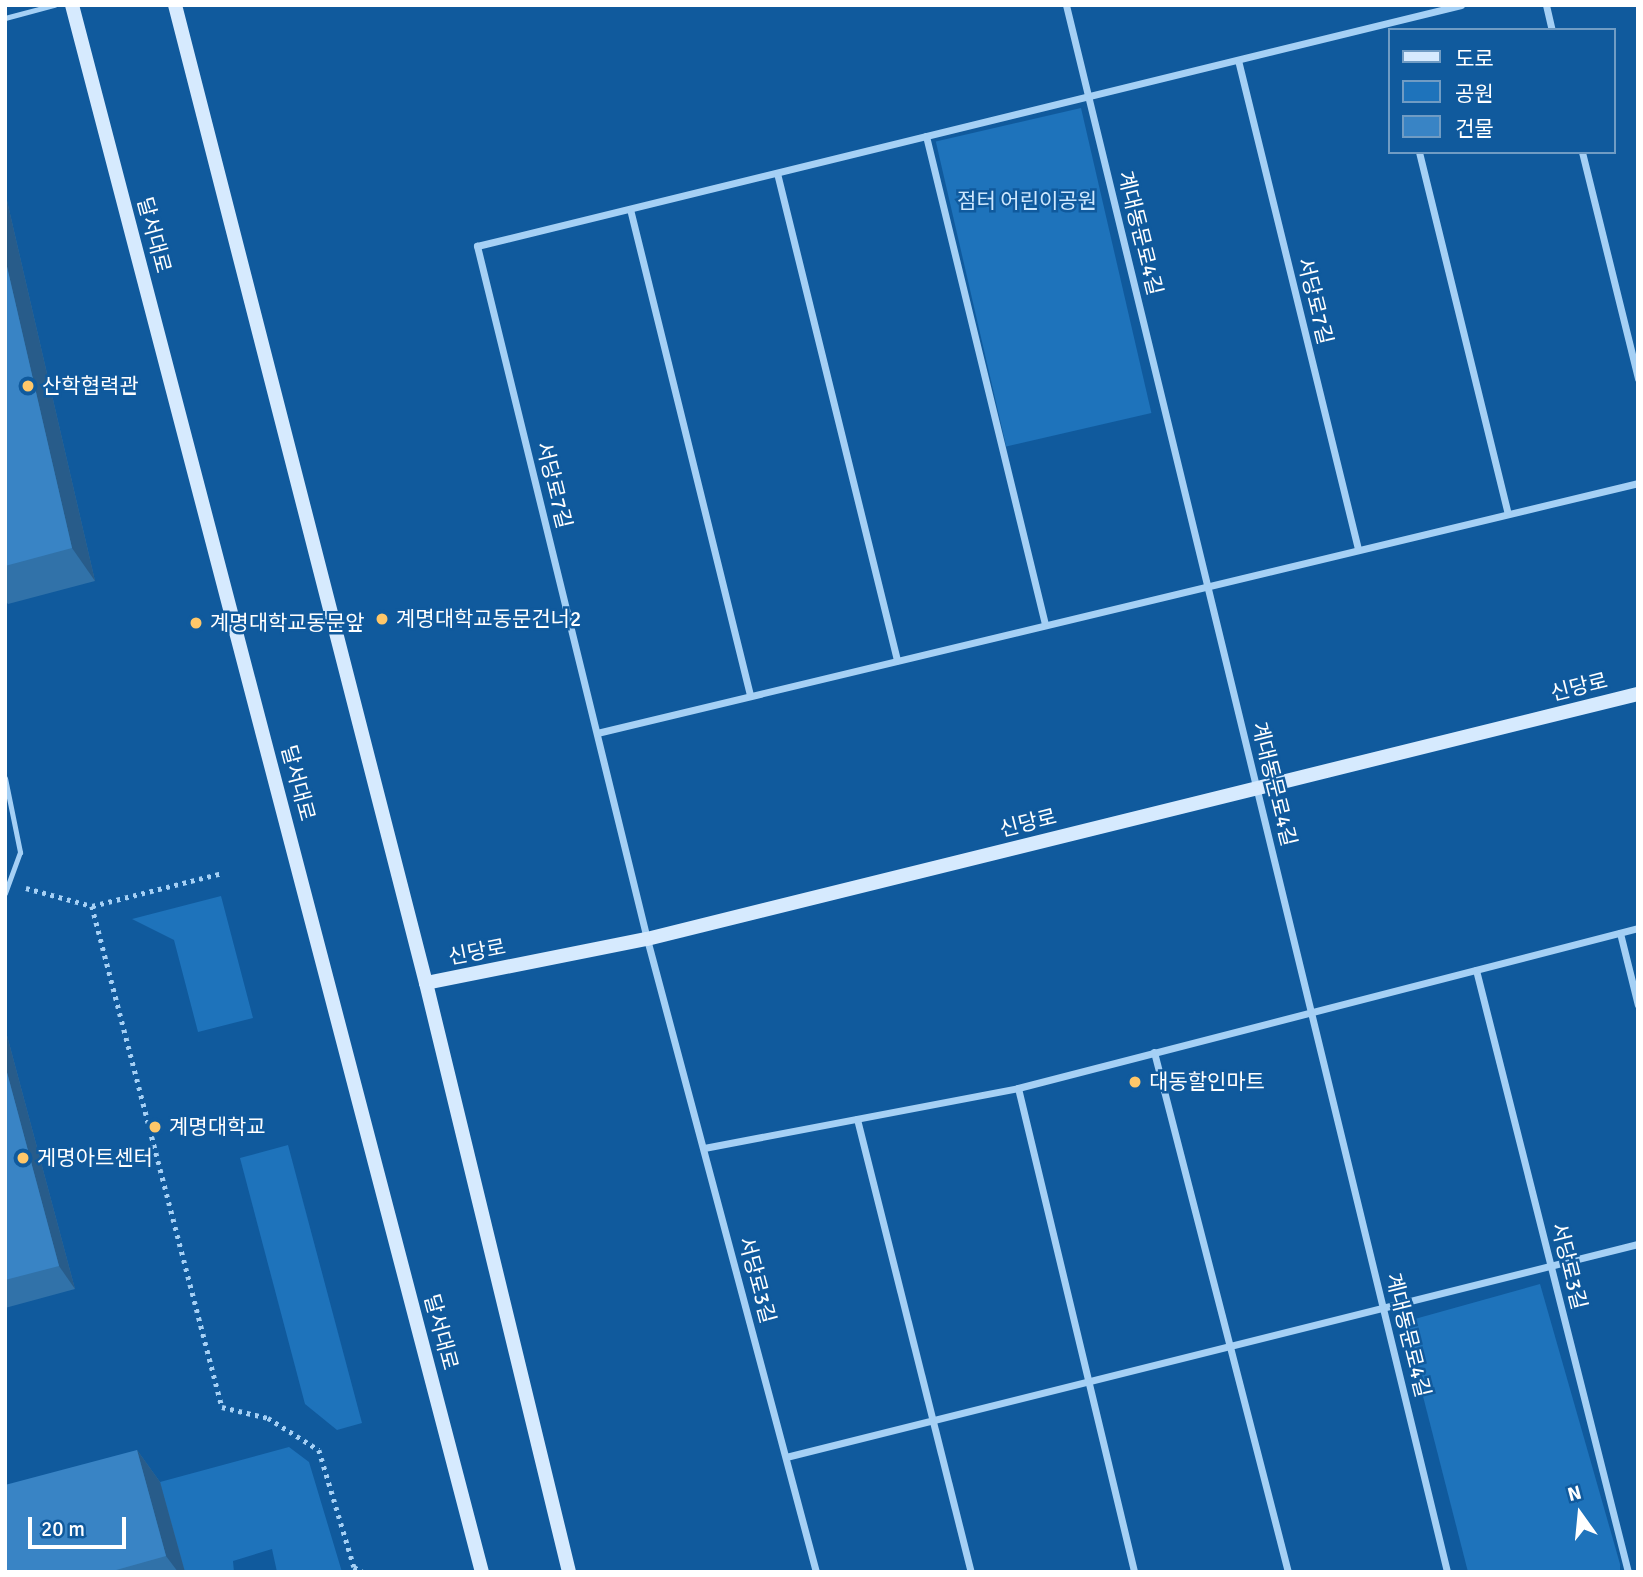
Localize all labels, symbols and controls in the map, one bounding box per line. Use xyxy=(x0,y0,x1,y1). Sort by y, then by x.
legend xyxy=(1388,28,1615,154)
text: 도로 xyxy=(1455,46,1494,72)
text: 공원 xyxy=(1455,81,1494,107)
text: 건물 xyxy=(1455,116,1494,142)
street label: 계대동문로4길 xyxy=(1112,168,1168,298)
park label: 점터 어린이공원 xyxy=(957,188,1097,214)
street label: 달서대로 xyxy=(132,194,176,276)
street label: 서당로7길 xyxy=(1292,255,1338,347)
place label: 산학협력관 xyxy=(42,373,139,399)
marker: 산학협력관 xyxy=(20,378,36,394)
street label: 서당로7길 xyxy=(531,439,577,531)
place label: 계명대학교동문건너2 xyxy=(396,606,581,632)
place label: 계명대학교동문앞 xyxy=(210,610,365,636)
marker: 계명대학교동문건너2 xyxy=(374,611,390,627)
marker: 계명대학교동문앞 xyxy=(188,615,204,631)
street label: 신당로 xyxy=(1548,668,1610,706)
street label: 계대동문로4길 xyxy=(1246,719,1302,849)
street label: 달서대로 xyxy=(276,742,320,824)
street label: 신당로 xyxy=(997,804,1059,842)
street label: 신당로 xyxy=(446,934,508,970)
place label: 대동할인마트 xyxy=(1149,1069,1265,1095)
marker: 대동할인마트 xyxy=(1127,1074,1143,1090)
place label: 계명대학교 xyxy=(169,1114,266,1140)
marker: 계명대학교 xyxy=(147,1119,163,1135)
place label: 게명아트센터 xyxy=(37,1145,153,1171)
marker: 게명아트센터 xyxy=(15,1150,31,1166)
street label: 서당로3길 xyxy=(1546,1220,1592,1312)
street label: 서당로3길 xyxy=(733,1234,781,1326)
street label: 계대동문로4길 xyxy=(1380,1270,1436,1400)
street label: 달서대로 xyxy=(419,1291,463,1373)
north arrow xyxy=(1545,1479,1615,1549)
text: N xyxy=(1565,1480,1584,1507)
scale bar xyxy=(32,1504,130,1548)
text: 20 m xyxy=(41,1516,85,1542)

